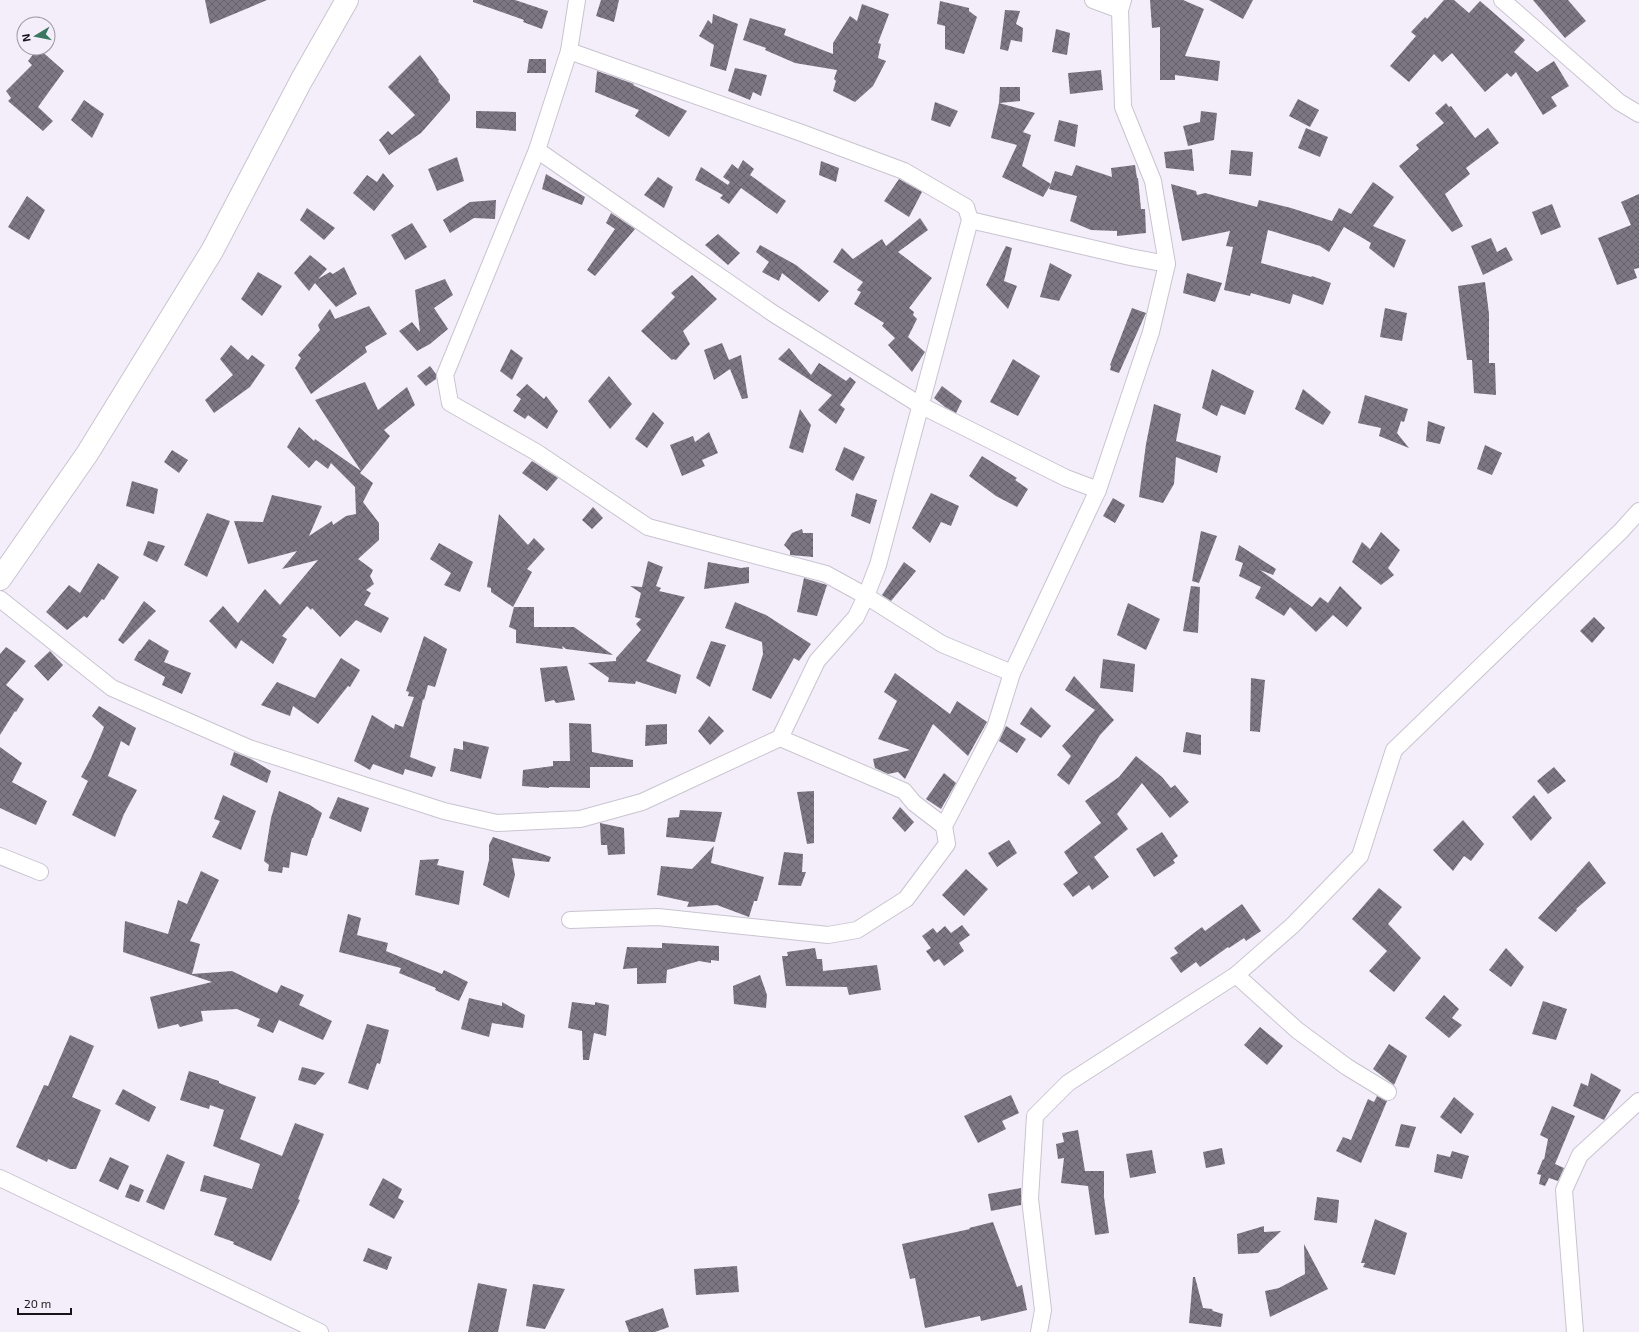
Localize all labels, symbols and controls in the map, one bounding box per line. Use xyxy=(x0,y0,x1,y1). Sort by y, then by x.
north arrow xyxy=(16,16,56,56)
text: N xyxy=(19,33,33,43)
scale bar xyxy=(18,1290,71,1316)
text: 20 m xyxy=(24,1296,51,1310)

